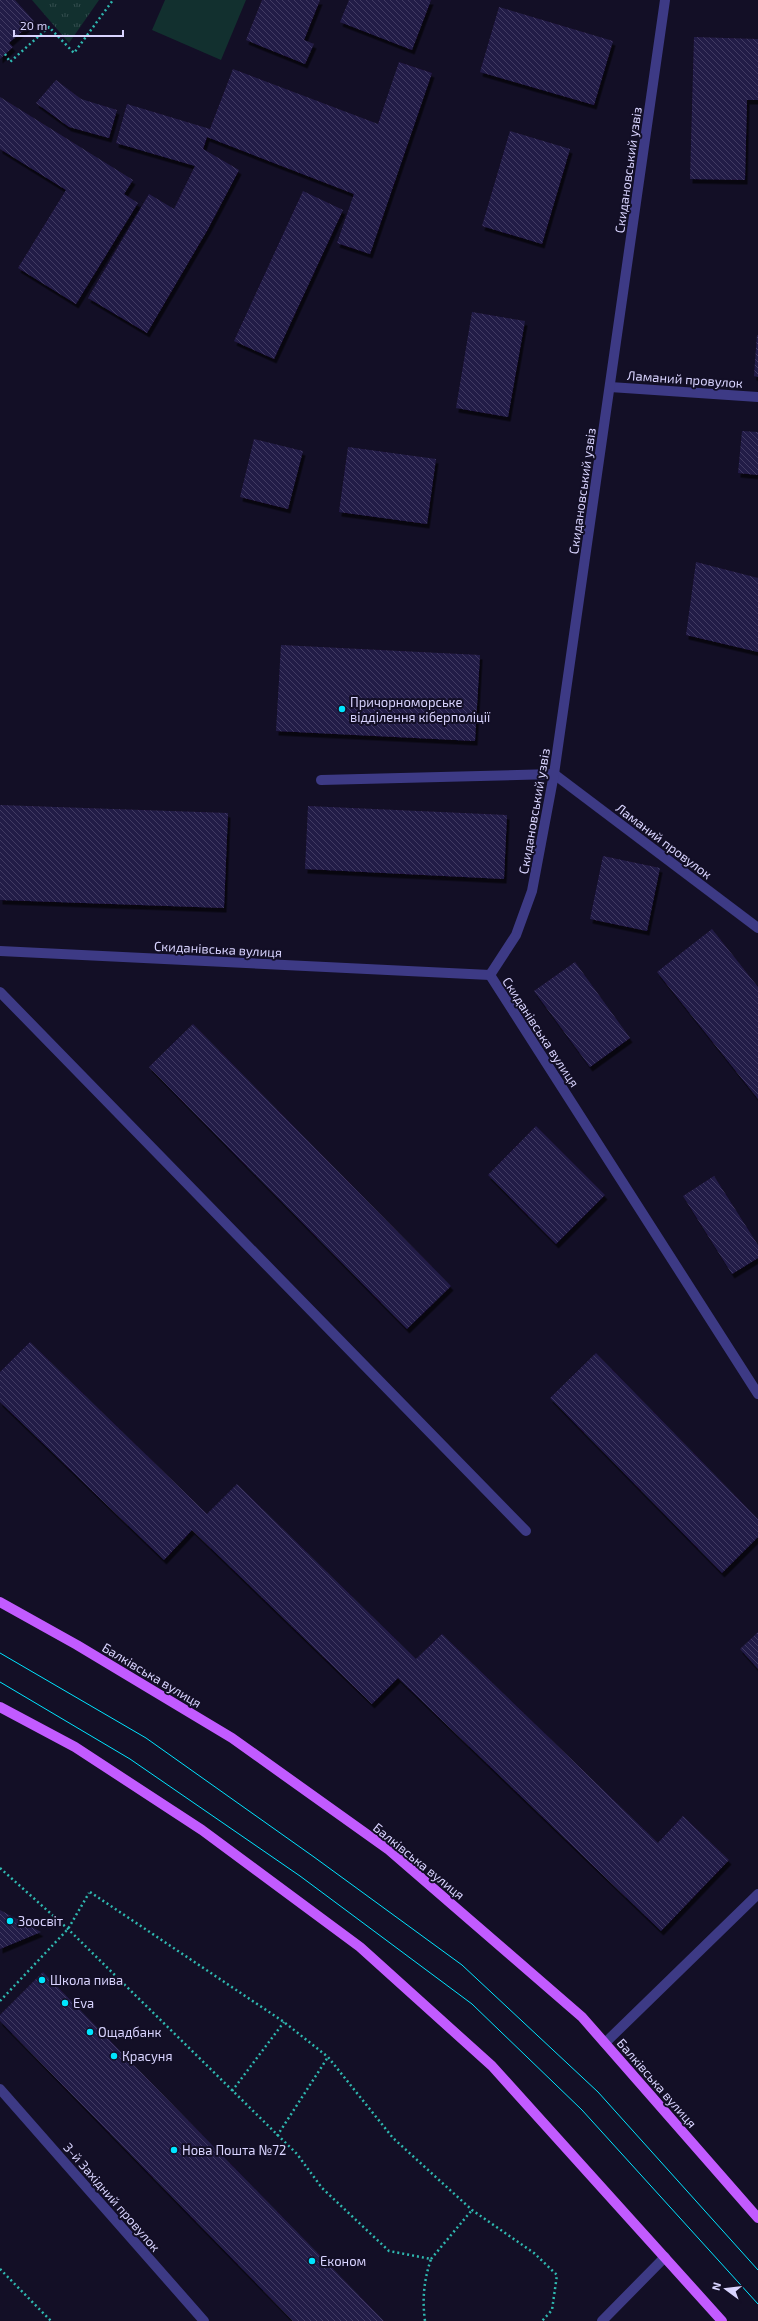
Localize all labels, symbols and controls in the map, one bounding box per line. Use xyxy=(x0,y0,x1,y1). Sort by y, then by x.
scale bar xyxy=(14,12,123,38)
text: 20 m xyxy=(20,18,47,32)
street label: Скидановський узвіз xyxy=(611,106,645,234)
street label: Ламаний провулок xyxy=(627,367,743,391)
street label: Скидановський узвіз xyxy=(565,427,599,555)
place label: Причорноморське відділення кіберполіції xyxy=(350,694,491,725)
marker: Причорноморське відділення кіберполіції xyxy=(337,704,347,714)
street label: Скидановський узвіз xyxy=(515,747,553,875)
street label: Ламаний провулок xyxy=(613,800,715,882)
street label: Скиданівська вулиця xyxy=(154,938,282,960)
street label: Скиданівська вулиця xyxy=(499,974,583,1090)
street label: Балківська вулиця xyxy=(99,1639,205,1711)
street label: Балківська вулиця xyxy=(370,1819,468,1903)
place label: Зоосвіт xyxy=(18,1913,64,1929)
marker: Зоосвіт xyxy=(5,1916,15,1926)
place label: Школа пива xyxy=(50,1972,123,1988)
marker: Школа пива xyxy=(37,1975,47,1985)
place label: Eva xyxy=(73,1995,94,2011)
marker: Eva xyxy=(60,1998,70,2008)
place label: Ощадбанк xyxy=(98,2024,161,2040)
marker: Ощадбанк xyxy=(85,2027,95,2037)
street label: Балківська вулиця xyxy=(614,2035,700,2131)
place label: Красуня xyxy=(122,2048,173,2064)
marker: Красуня xyxy=(109,2051,119,2061)
street label: 3-й Західний провулок xyxy=(60,2139,164,2255)
place label: Нова Пошта №72 xyxy=(182,2142,286,2158)
marker: Нова Пошта №72 xyxy=(169,2145,179,2155)
place label: Економ xyxy=(320,2253,366,2269)
marker: Економ xyxy=(307,2256,317,2266)
north arrow xyxy=(706,2269,746,2309)
text: N xyxy=(709,2281,723,2292)

